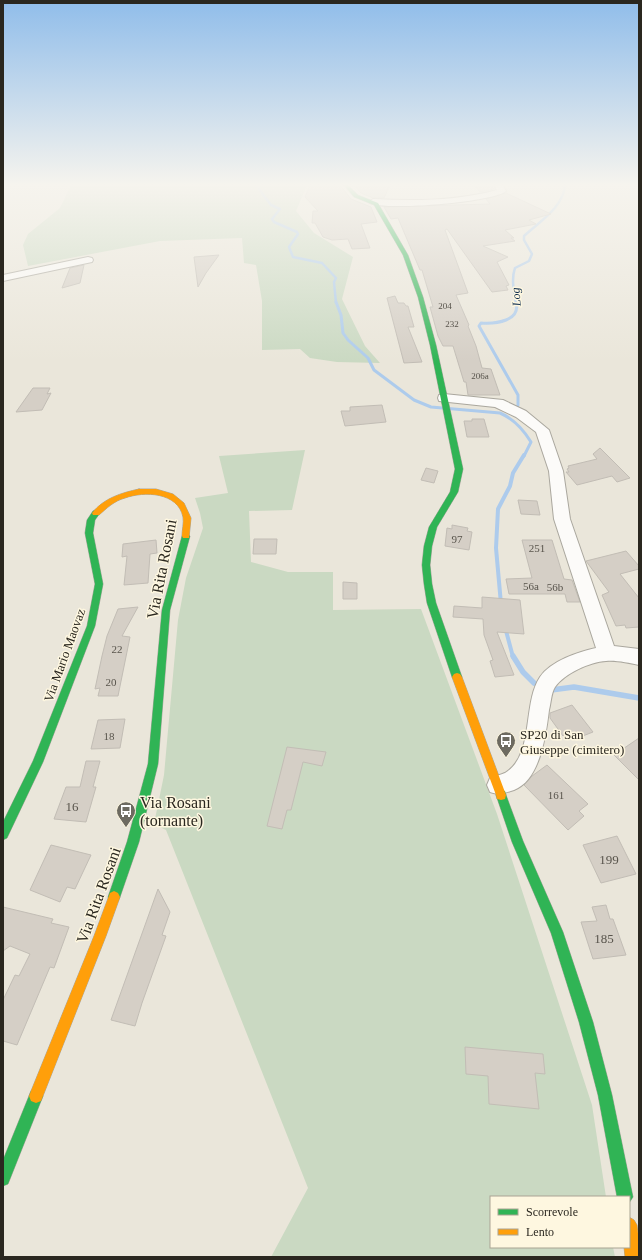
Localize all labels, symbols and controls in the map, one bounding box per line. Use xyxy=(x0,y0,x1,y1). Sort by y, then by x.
water label: Log xyxy=(508,287,524,308)
house number: 204 xyxy=(438,301,452,311)
house number: 232 xyxy=(445,319,459,329)
house number: 206a xyxy=(471,371,489,381)
street label: Via Rita Rosani xyxy=(143,517,180,620)
house number: 97 xyxy=(452,533,463,545)
house number: 251 xyxy=(529,542,545,554)
house number: 56a xyxy=(523,580,539,592)
house number: 56b xyxy=(547,581,564,593)
street label: Via Mario Maovaz xyxy=(41,606,88,704)
house number: 22 xyxy=(112,643,123,655)
house number: 20 xyxy=(106,676,117,688)
place label: SP20 di San Giuseppe (cimitero) xyxy=(520,727,624,757)
house number: 18 xyxy=(104,730,115,742)
bus stop icon: SP20 di San Giuseppe (cimitero) xyxy=(495,730,517,758)
house number: 161 xyxy=(548,789,564,801)
place label: Via Rosani (tornante) xyxy=(140,794,211,830)
house number: 16 xyxy=(66,799,79,814)
bus stop icon: Via Rosani (tornante) xyxy=(115,800,137,828)
street label: Via Rita Rosani xyxy=(73,844,124,946)
house number: 199 xyxy=(599,852,619,867)
house number: 185 xyxy=(594,931,614,946)
legend xyxy=(490,1196,630,1248)
text: Scorrevole xyxy=(526,1205,578,1219)
text: Lento xyxy=(526,1225,554,1239)

